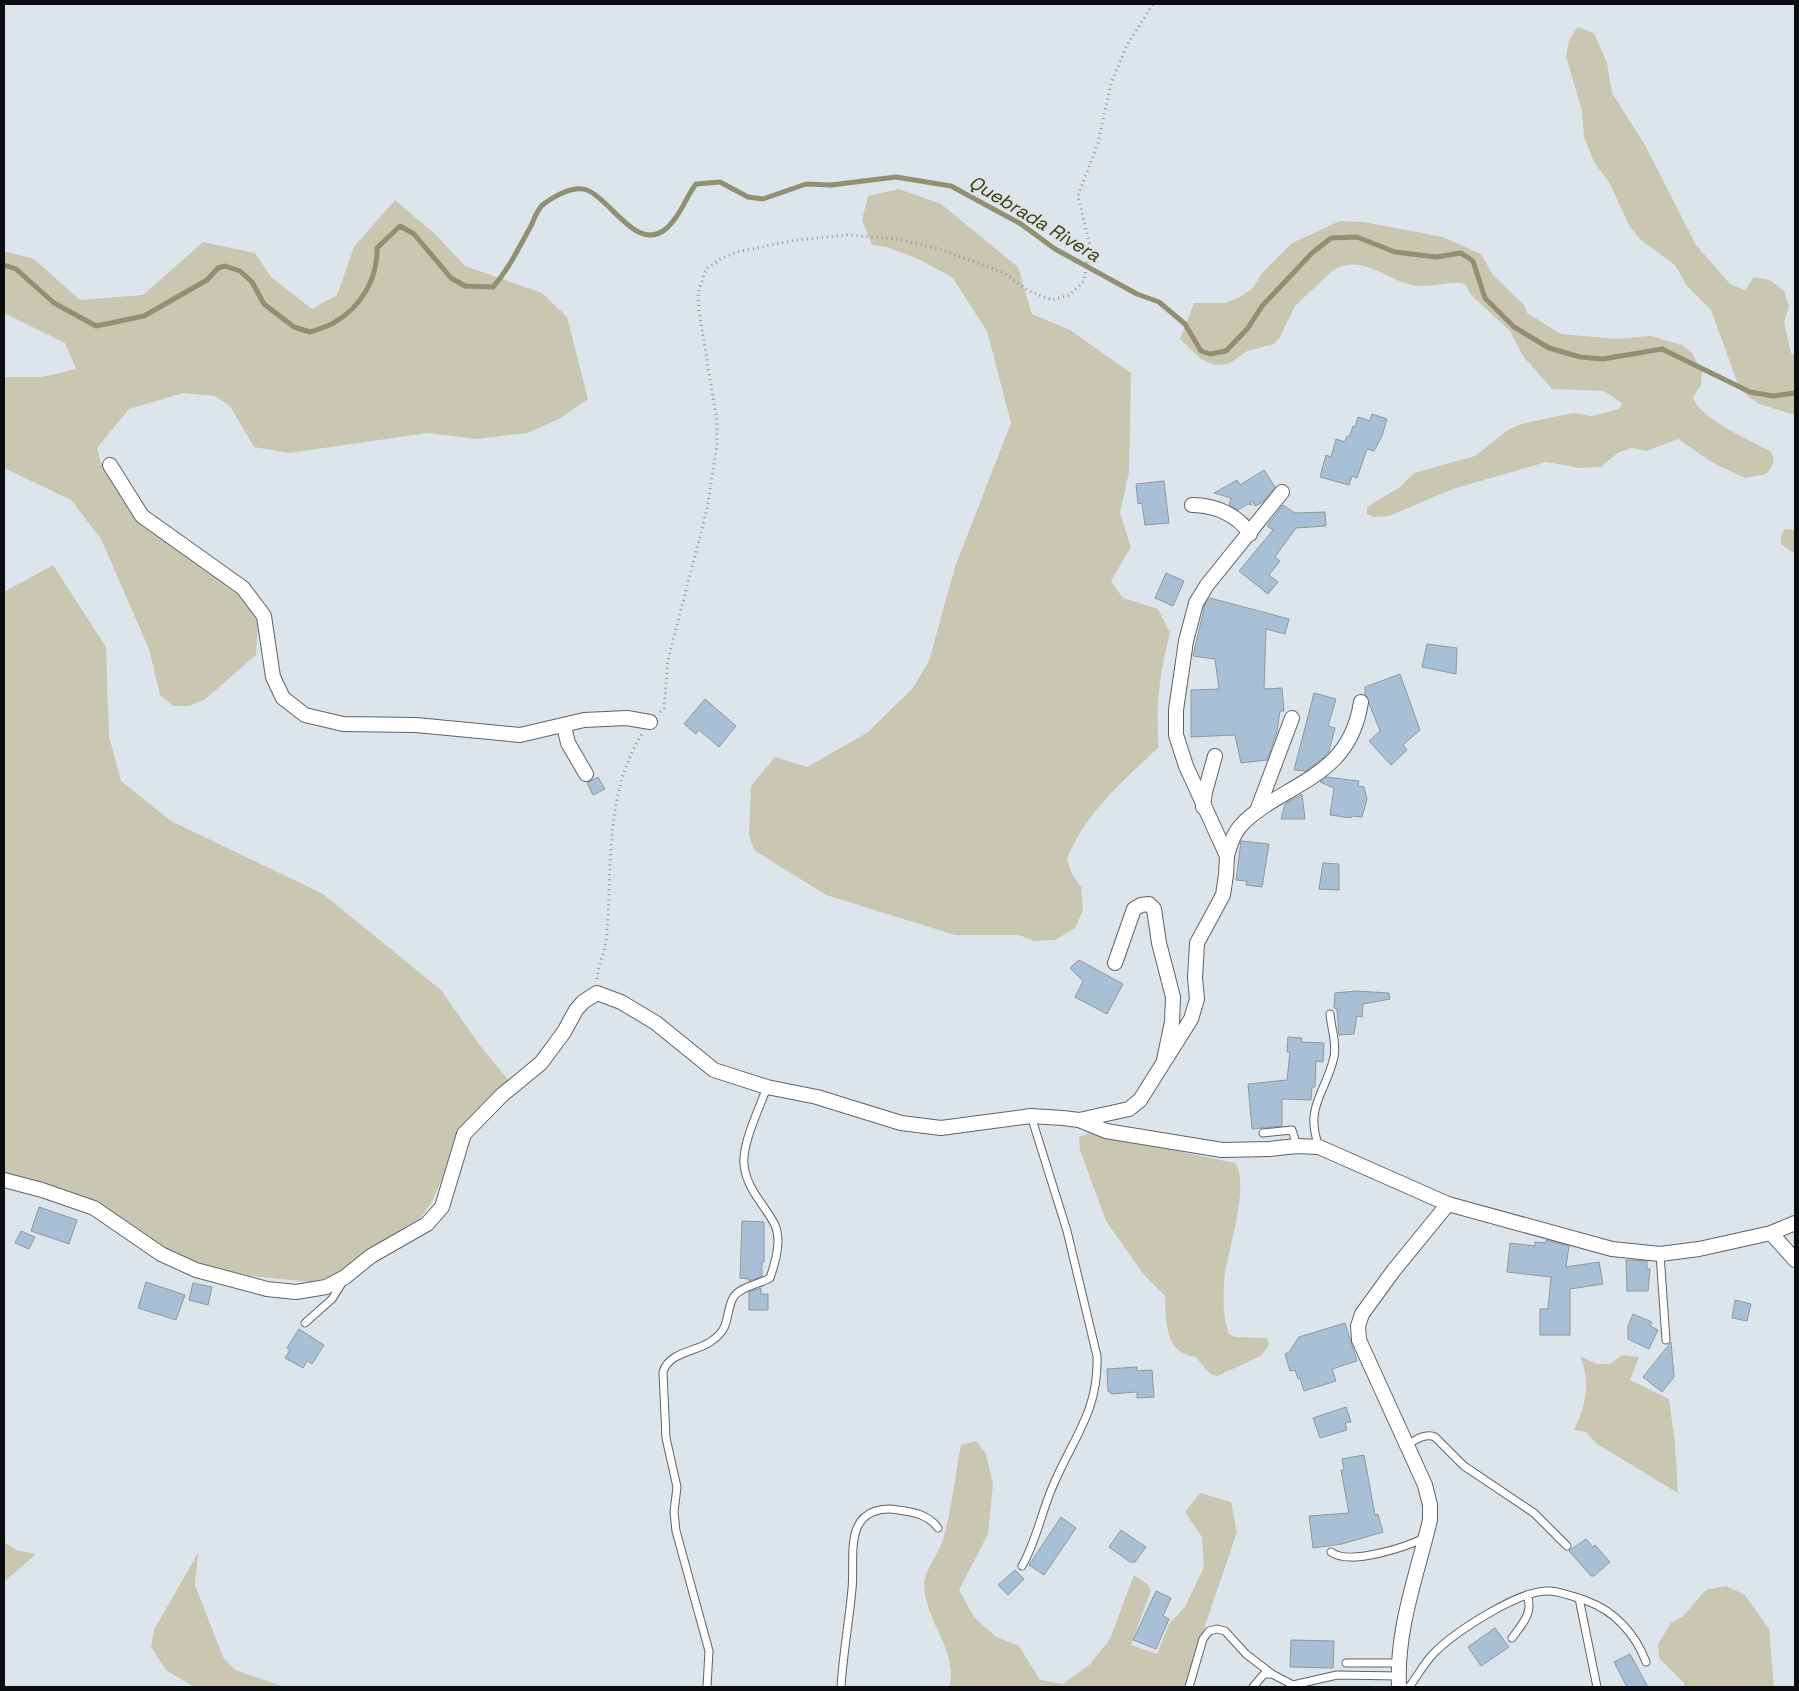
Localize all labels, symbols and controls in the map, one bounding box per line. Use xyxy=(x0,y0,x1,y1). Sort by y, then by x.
water label: Quebrada Rivera xyxy=(964,169,1105,268)

